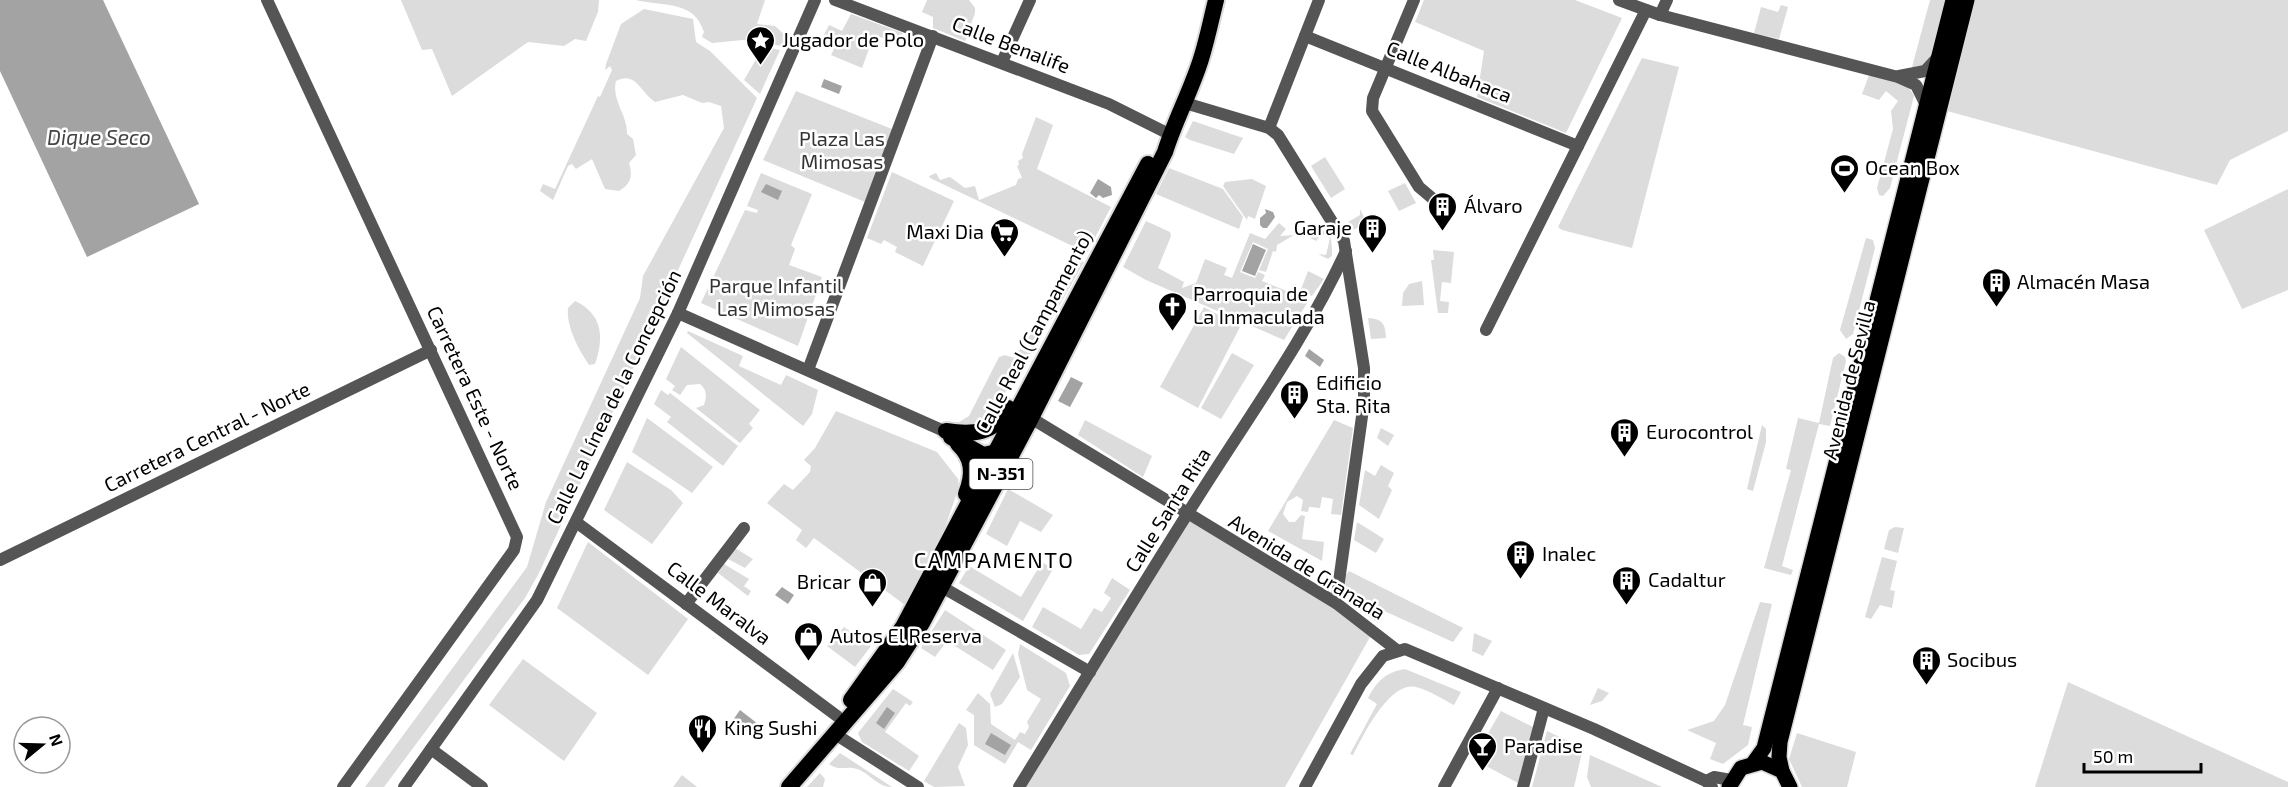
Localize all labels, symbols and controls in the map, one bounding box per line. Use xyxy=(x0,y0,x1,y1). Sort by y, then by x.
street label: Calle Benalife xyxy=(949,11,1074,78)
place icon: Jugador de Polo xyxy=(745,24,777,66)
place label: Jugador de Polo xyxy=(782,27,924,51)
street label: Calle Albahaca xyxy=(1383,35,1516,107)
water label: Dique Seco xyxy=(47,124,151,149)
park label: Plaza Las Mimosas xyxy=(799,126,885,173)
sports icon: Ocean Box xyxy=(1828,152,1860,194)
place label: Ocean Box xyxy=(1865,155,1960,179)
building icon: Álvaro xyxy=(1427,190,1459,232)
place label: Álvaro xyxy=(1464,193,1523,217)
building icon: Garaje xyxy=(1357,212,1389,254)
place label: Garaje xyxy=(1294,215,1352,239)
supermarket icon: Maxi Dia xyxy=(989,216,1021,258)
place label: Maxi Dia xyxy=(906,219,984,243)
street label: Calle Real (Campamento) xyxy=(969,226,1097,437)
street label: Calle La Línea de la Concepción xyxy=(541,265,685,528)
building icon: Almacén Masa xyxy=(1980,266,2012,308)
place label: Almacén Masa xyxy=(2017,269,2150,293)
park label: Parque Infantil Las Mimosas xyxy=(709,273,843,320)
place label: Parroquia de La Inmaculada xyxy=(1193,281,1325,328)
church icon: Parroquia de La Inmaculada xyxy=(1156,290,1188,332)
street label: Avenida de Sevilla xyxy=(1817,297,1879,462)
street label: Carretera Este - Norte xyxy=(423,302,529,493)
place label: Edificio Sta. Rita xyxy=(1316,370,1391,417)
street label: Carretera Central - Norte xyxy=(100,376,314,496)
building icon: Edificio Sta. Rita xyxy=(1279,378,1311,420)
building icon: Eurocontrol xyxy=(1609,416,1641,458)
place label: Eurocontrol xyxy=(1646,419,1753,443)
street label: Calle Santa Rita xyxy=(1119,443,1215,576)
road number: N-351 xyxy=(970,459,1032,489)
street label: Avenida de Granada xyxy=(1225,508,1390,624)
building icon: Inalec xyxy=(1505,538,1537,580)
place label: Inalec xyxy=(1542,541,1597,565)
district label: CAMPAMENTO xyxy=(914,546,1074,572)
street label: Calle Maralva xyxy=(663,555,776,649)
building icon: Cadaltur xyxy=(1611,564,1643,606)
shop icon: Bricar xyxy=(856,566,888,608)
place label: Cadaltur xyxy=(1648,567,1726,591)
place label: Bricar xyxy=(797,569,851,593)
shop icon: Autos El Reserva xyxy=(793,620,825,662)
place label: Autos El Reserva xyxy=(830,623,982,647)
building icon: Socibus xyxy=(1910,644,1942,686)
place label: Socibus xyxy=(1947,647,2017,671)
restaurant icon: King Sushi xyxy=(687,712,719,754)
north arrow xyxy=(12,715,72,775)
place label: King Sushi xyxy=(724,715,817,739)
bar icon: Paradise xyxy=(1467,730,1499,772)
text: N xyxy=(46,731,68,749)
place label: Paradise xyxy=(1504,733,1583,757)
scale bar xyxy=(2084,736,2201,774)
text: 50 m xyxy=(2093,745,2133,767)

